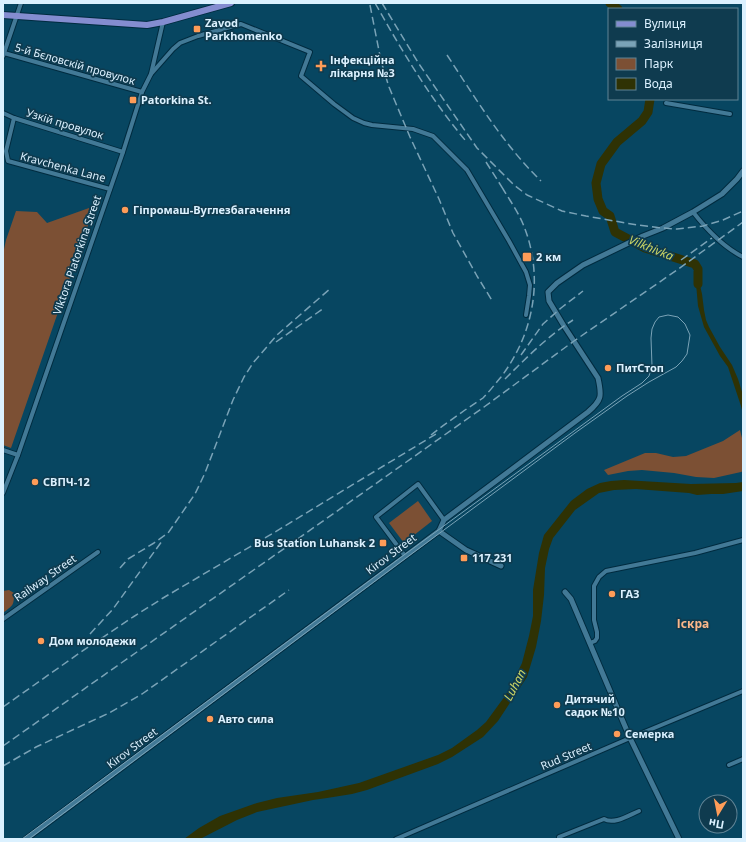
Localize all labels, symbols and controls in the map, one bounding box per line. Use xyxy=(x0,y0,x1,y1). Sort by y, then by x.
legend xyxy=(608,8,738,100)
place label: Zavod Parkhomenko xyxy=(205,15,282,43)
text: Вулиця xyxy=(644,15,686,32)
marker: Zavod Parkhomenko xyxy=(192,24,202,34)
text: Залізниця xyxy=(644,35,703,52)
street label: 5-й Бєловскій провулок xyxy=(13,39,137,88)
place label: Інфекційна лікарня №3 xyxy=(330,52,395,80)
text: Парк xyxy=(644,55,674,72)
marker: Інфекційна лікарня №3 xyxy=(315,60,327,72)
text: Вода xyxy=(644,75,673,92)
place label: Patorkina St. xyxy=(141,92,212,107)
marker: Patorkina St. xyxy=(128,95,138,105)
street label: Узкій провулок xyxy=(25,105,106,142)
street label: Kravchenka Lane xyxy=(19,148,107,185)
street label: Viktora Piatorkina Street xyxy=(49,193,104,317)
place label: Гіпромаш-Вуглезбагачення xyxy=(133,202,290,217)
marker: Гіпромаш-Вуглезбагачення xyxy=(120,205,130,215)
water label: Vilkhivka xyxy=(626,231,676,264)
place label: 2 км xyxy=(536,249,561,264)
marker: 2 км xyxy=(521,251,533,263)
place label: ПитСтоп xyxy=(616,360,664,375)
marker: ПитСтоп xyxy=(603,363,613,373)
place label: СВПЧ-12 xyxy=(43,474,90,489)
marker: СВПЧ-12 xyxy=(30,477,40,487)
street label: Kirov Street xyxy=(362,530,419,578)
place label: Bus Station Luhansk 2 xyxy=(254,535,375,550)
marker: Bus Station Luhansk 2 xyxy=(378,538,388,548)
place label: 117 231 xyxy=(472,550,513,565)
street label: Railway Street xyxy=(11,551,79,605)
marker: 117 231 xyxy=(459,553,469,563)
place label: ГАЗ xyxy=(620,586,640,601)
marker: ГАЗ xyxy=(607,589,617,599)
district label: Іскра xyxy=(677,615,709,632)
place label: Дом молодежи xyxy=(49,633,136,648)
marker: Дом молодежи xyxy=(36,636,46,646)
water label: Luhan xyxy=(499,666,530,704)
place label: Дитячий садок №10 xyxy=(565,691,625,719)
marker: Дитячий садок №10 xyxy=(552,700,562,710)
place label: Авто сила xyxy=(218,711,274,726)
marker: Авто сила xyxy=(205,714,215,724)
street label: Kirov Street xyxy=(103,724,160,772)
place label: Семерка xyxy=(625,726,674,741)
marker: Семерка xyxy=(612,729,622,739)
street label: Rud Street xyxy=(538,738,594,773)
north arrow xyxy=(698,794,738,834)
text: Пн xyxy=(707,816,725,833)

